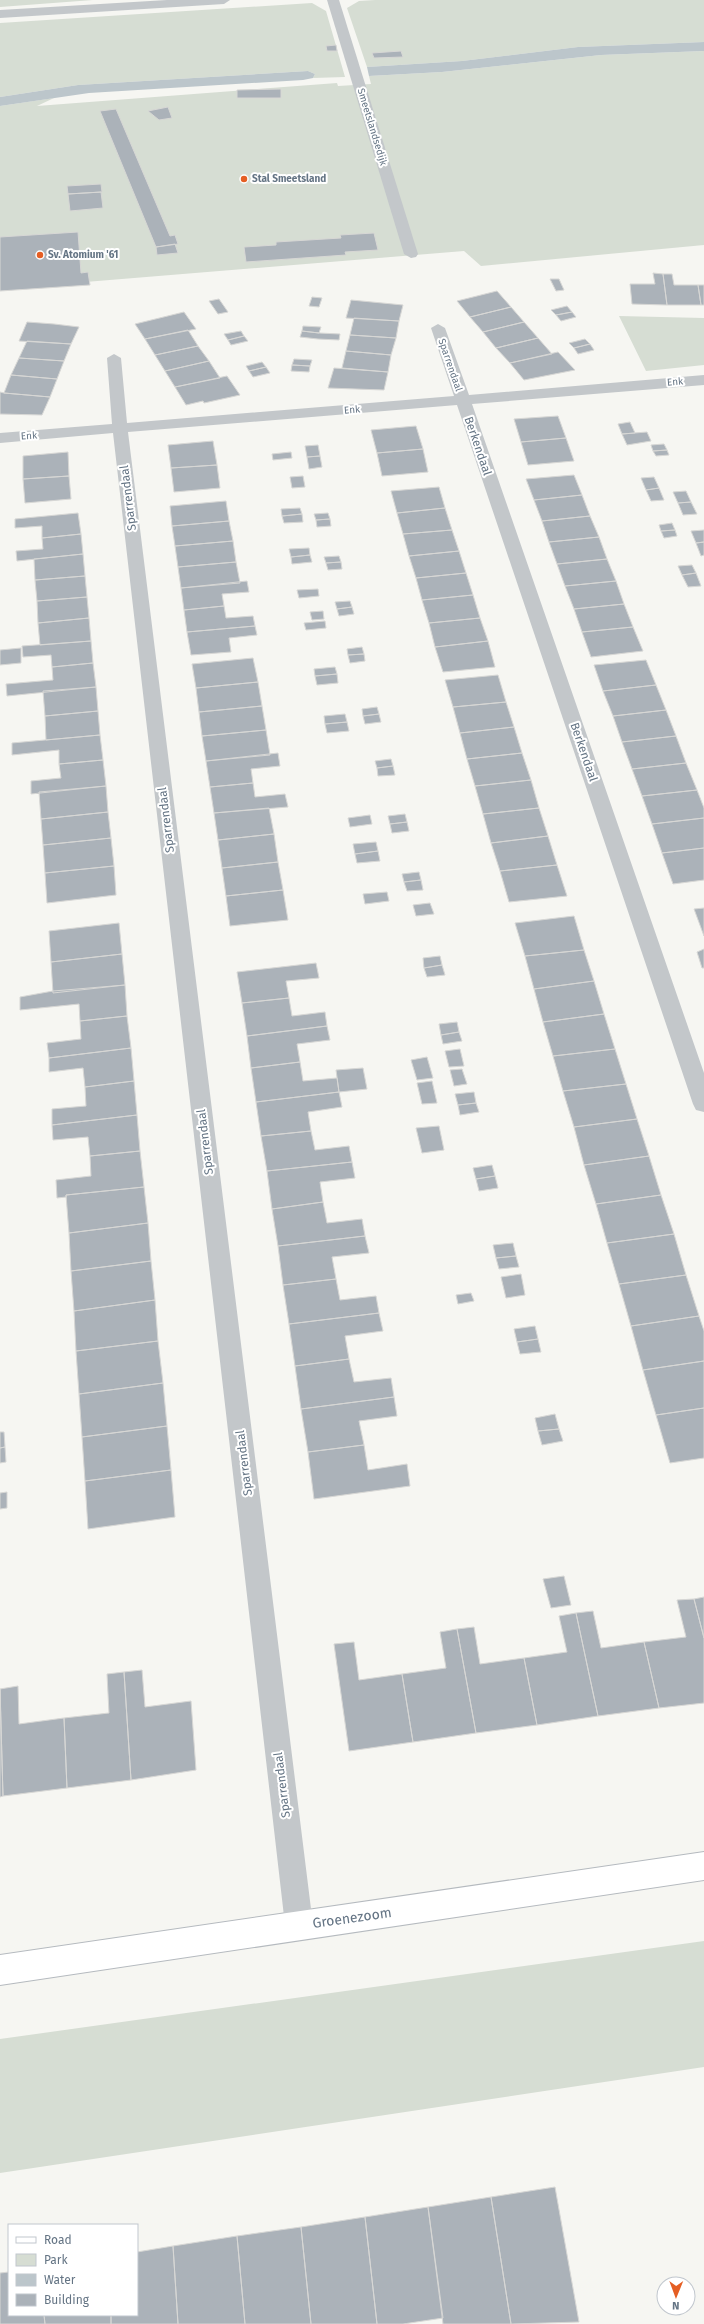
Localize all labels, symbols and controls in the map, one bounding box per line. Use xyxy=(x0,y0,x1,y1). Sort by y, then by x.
street label: Smeetslandsedijk xyxy=(355,87,390,168)
place label: Stal Smeetsland xyxy=(252,173,326,185)
marker: Stal Smeetsland xyxy=(239,174,249,184)
place label: Sv. Atomium '61 xyxy=(48,249,118,261)
marker: Sv. Atomium '61 xyxy=(35,250,45,260)
street label: Sparrendaal xyxy=(435,337,465,393)
street label: Enk xyxy=(666,375,684,389)
street label: Enk xyxy=(343,403,361,417)
street label: Berkendaal xyxy=(461,415,495,478)
street label: Enk xyxy=(20,429,38,443)
street label: Sparrendaal xyxy=(117,464,139,532)
street label: Berkendaal xyxy=(567,721,601,784)
street label: Sparrendaal xyxy=(155,786,177,854)
street label: Sparrendaal xyxy=(194,1108,216,1176)
street label: Sparrendaal xyxy=(233,1429,255,1497)
street label: Sparrendaal xyxy=(271,1751,293,1819)
street label: Groenezoom xyxy=(311,1904,393,1932)
legend xyxy=(8,2224,138,2316)
text: Road xyxy=(44,2233,72,2247)
text: Park xyxy=(44,2253,68,2267)
text: Water xyxy=(44,2273,76,2287)
north arrow xyxy=(656,2276,696,2316)
text: Building xyxy=(44,2293,90,2307)
text: N xyxy=(672,2299,680,2312)

